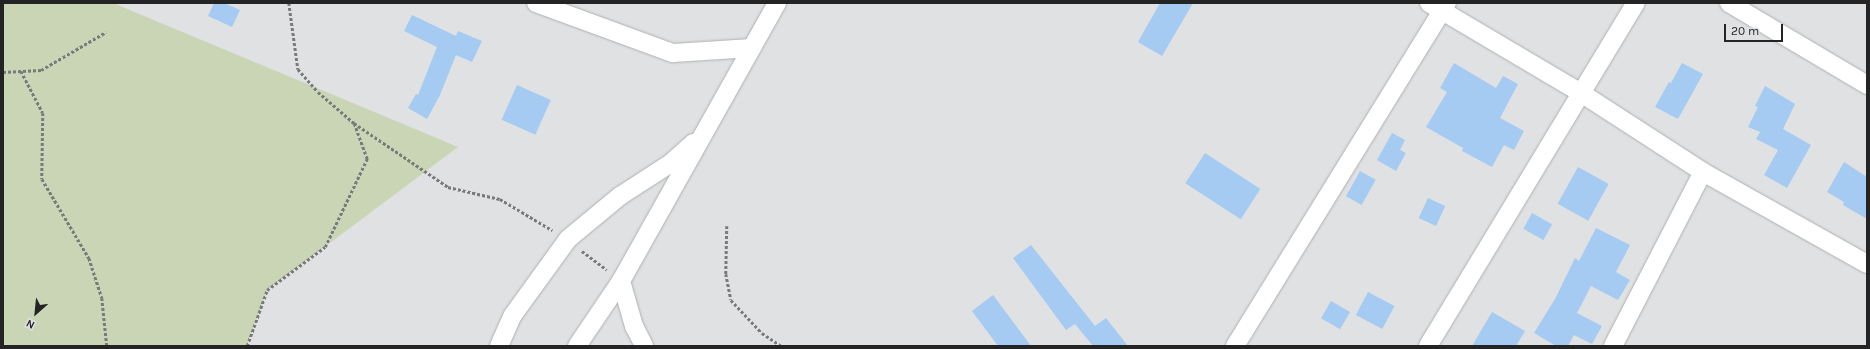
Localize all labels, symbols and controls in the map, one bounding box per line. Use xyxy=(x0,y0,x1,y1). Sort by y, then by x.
scale bar xyxy=(1726,16,1785,42)
text: 20 m xyxy=(1731,24,1759,38)
north arrow xyxy=(16,293,56,333)
text: N xyxy=(24,317,37,332)

